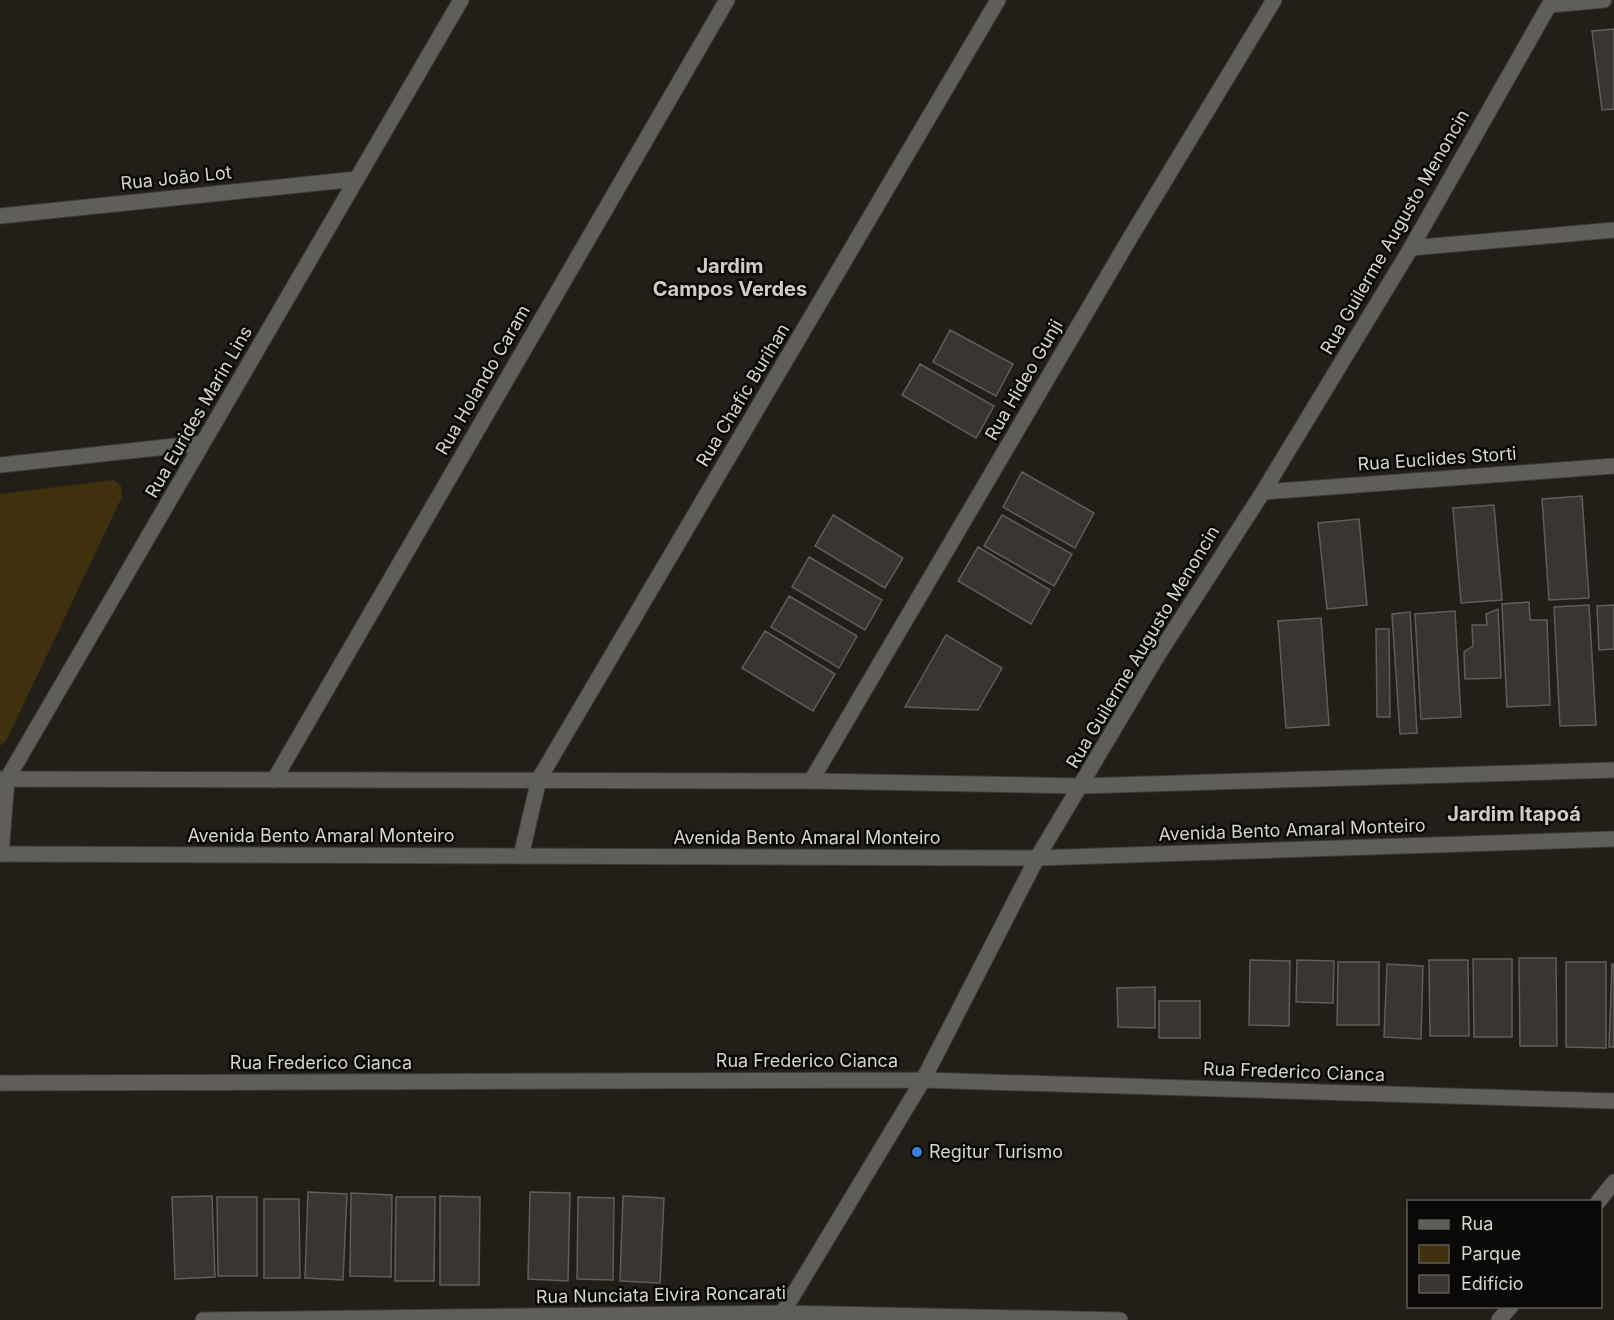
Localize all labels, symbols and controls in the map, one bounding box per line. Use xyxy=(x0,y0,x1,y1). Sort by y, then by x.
street label: Rua Guilerme Augusto Menoncin xyxy=(1316,106,1473,358)
street label: Rua João Lot xyxy=(119,161,233,194)
district label: Jardim Campos Verdes xyxy=(653,254,807,301)
street label: Rua Holando Caram xyxy=(431,301,534,458)
street label: Rua Hideo Gunji xyxy=(980,316,1067,444)
street label: Rua Chafic Burihan xyxy=(692,320,794,470)
street label: Rua Eurides Marin Lins xyxy=(141,322,256,501)
street label: Rua Euclides Storti xyxy=(1357,442,1517,475)
street label: Rua Guilerme Augusto Menoncin xyxy=(1062,522,1223,772)
district label: Jardim Itapoá xyxy=(1447,802,1581,826)
street label: Avenida Bento Amaral Monteiro xyxy=(1158,814,1426,845)
street label: Avenida Bento Amaral Monteiro xyxy=(187,825,455,846)
street label: Avenida Bento Amaral Monteiro xyxy=(673,827,941,848)
street label: Rua Frederico Cianca xyxy=(716,1050,898,1071)
street label: Rua Frederico Cianca xyxy=(230,1052,412,1073)
street label: Rua Frederico Cianca xyxy=(1203,1058,1386,1085)
place label: Regitur Turismo xyxy=(929,1141,1063,1162)
marker: Regitur Turismo xyxy=(910,1145,924,1159)
legend xyxy=(1407,1200,1602,1308)
text: Rua xyxy=(1461,1213,1493,1234)
text: Parque xyxy=(1461,1243,1521,1264)
text: Edifício xyxy=(1461,1273,1524,1294)
street label: Rua Nunciata Elvira Roncarati xyxy=(536,1282,786,1307)

